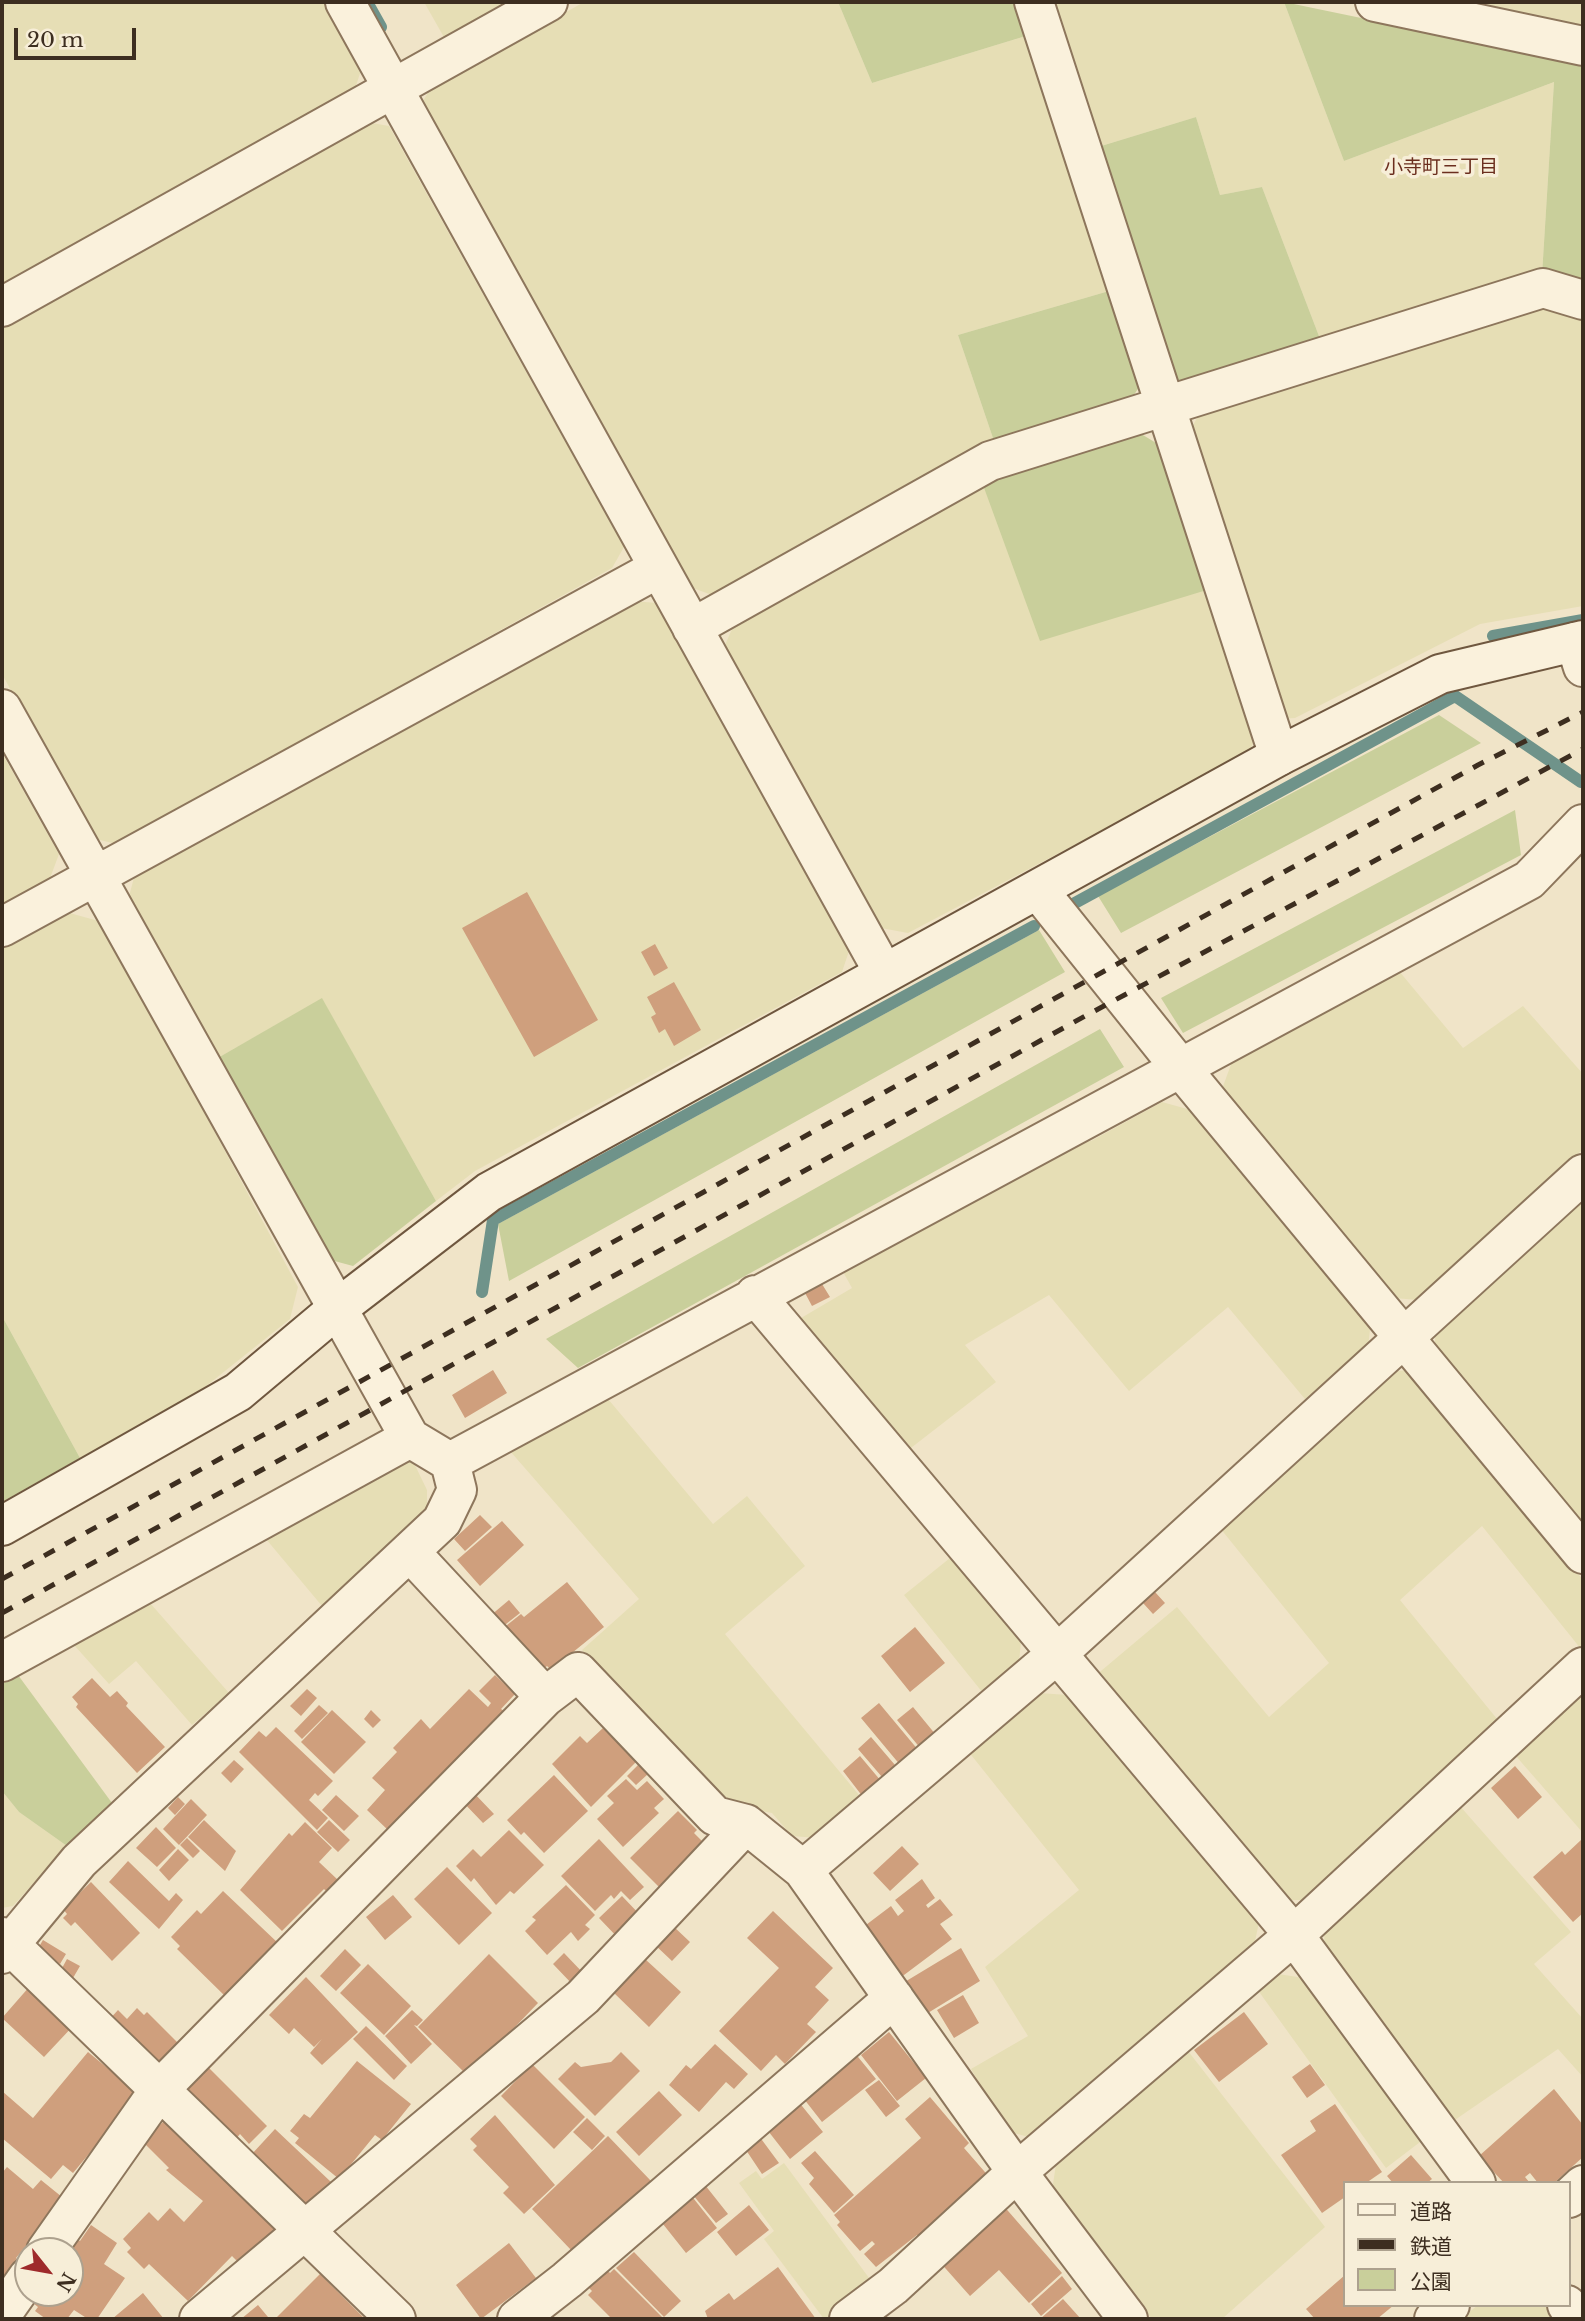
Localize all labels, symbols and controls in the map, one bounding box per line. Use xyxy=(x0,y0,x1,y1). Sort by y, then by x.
scale bar xyxy=(18,14,140,58)
text: 20 m xyxy=(27,27,84,53)
district label: 小寺町三丁目 xyxy=(1384,157,1498,179)
legend xyxy=(1344,2181,1571,2307)
text: 道路 xyxy=(1410,2199,1452,2225)
text: 鉄道 xyxy=(1410,2234,1452,2260)
north arrow xyxy=(14,2237,84,2307)
text: N xyxy=(51,2268,80,2296)
text: 公園 xyxy=(1410,2269,1452,2295)

